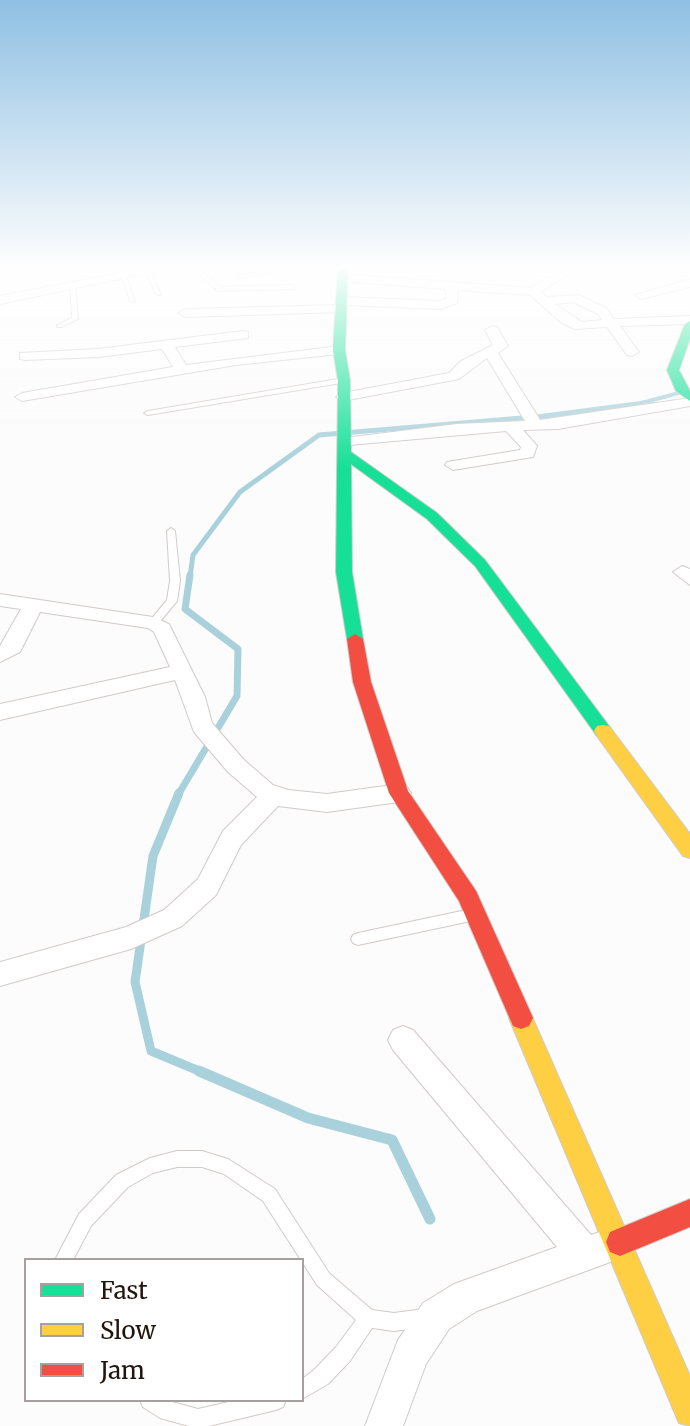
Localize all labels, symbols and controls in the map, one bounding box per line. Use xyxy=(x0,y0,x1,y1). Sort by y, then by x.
legend xyxy=(24,1258,304,1402)
text: Fast xyxy=(100,1275,148,1306)
text: Slow xyxy=(100,1315,156,1346)
text: Jam xyxy=(100,1355,145,1386)

